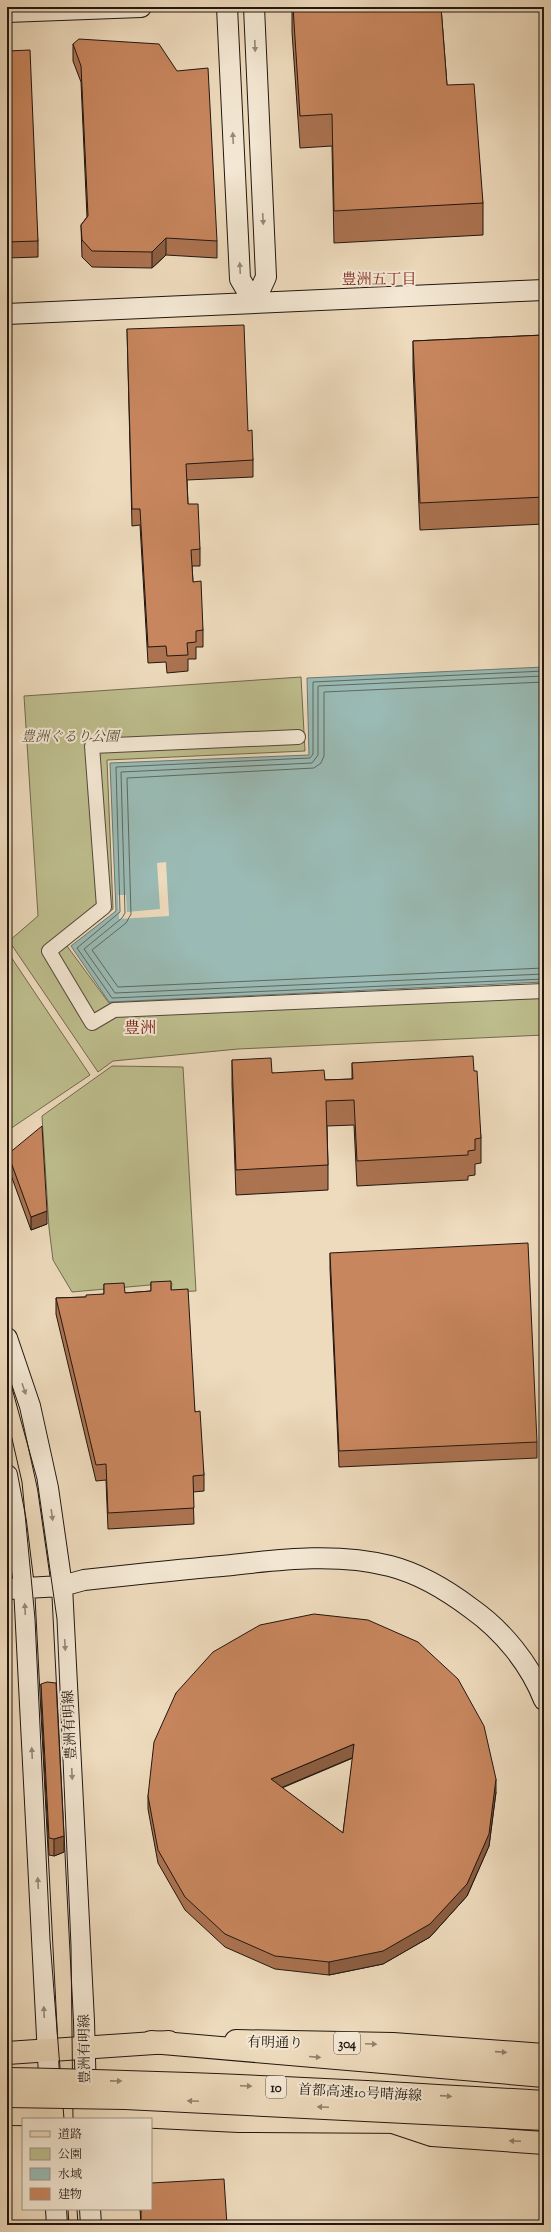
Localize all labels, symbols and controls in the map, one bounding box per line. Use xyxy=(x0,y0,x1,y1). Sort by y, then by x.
one-way arrow xyxy=(252,40,259,52)
one-way arrow xyxy=(230,132,237,144)
one-way arrow xyxy=(260,213,266,226)
one-way arrow xyxy=(236,262,243,274)
district label: 豊洲五丁目 xyxy=(341,270,417,291)
park label: 豊洲ぐるり公園 xyxy=(21,728,121,748)
district label: 豊洲 xyxy=(124,1018,156,1041)
one-way arrow xyxy=(21,1383,27,1395)
one-way arrow xyxy=(49,1509,55,1521)
one-way arrow xyxy=(22,1603,29,1615)
one-way arrow xyxy=(62,1639,69,1651)
street label: 豊洲有明線 xyxy=(59,1689,83,1760)
one-way arrow xyxy=(29,1746,35,1759)
one-way arrow xyxy=(68,1768,75,1780)
one-way arrow xyxy=(35,1877,42,1889)
one-way arrow xyxy=(41,2006,48,2018)
street label: 豊洲有明線 xyxy=(75,2014,97,2084)
road number: 304 xyxy=(334,2032,360,2054)
street label: 有明通り xyxy=(247,2034,303,2054)
one-way arrow xyxy=(365,2041,378,2047)
one-way arrow xyxy=(495,2049,507,2056)
one-way arrow xyxy=(309,2053,321,2060)
road number: 10 xyxy=(266,2076,286,2098)
one-way arrow xyxy=(110,2078,123,2084)
street label: 首都高速10号晴海線 xyxy=(297,2081,422,2107)
one-way arrow xyxy=(240,2083,253,2089)
one-way arrow xyxy=(440,2093,453,2099)
one-way arrow xyxy=(186,2098,199,2104)
one-way arrow xyxy=(317,2103,329,2110)
legend xyxy=(22,2118,152,2210)
text: 道路 xyxy=(58,2126,82,2144)
one-way arrow xyxy=(509,2138,521,2145)
text: 公園 xyxy=(58,2146,82,2164)
text: 水域 xyxy=(58,2166,82,2184)
text: 建物 xyxy=(58,2186,82,2204)

